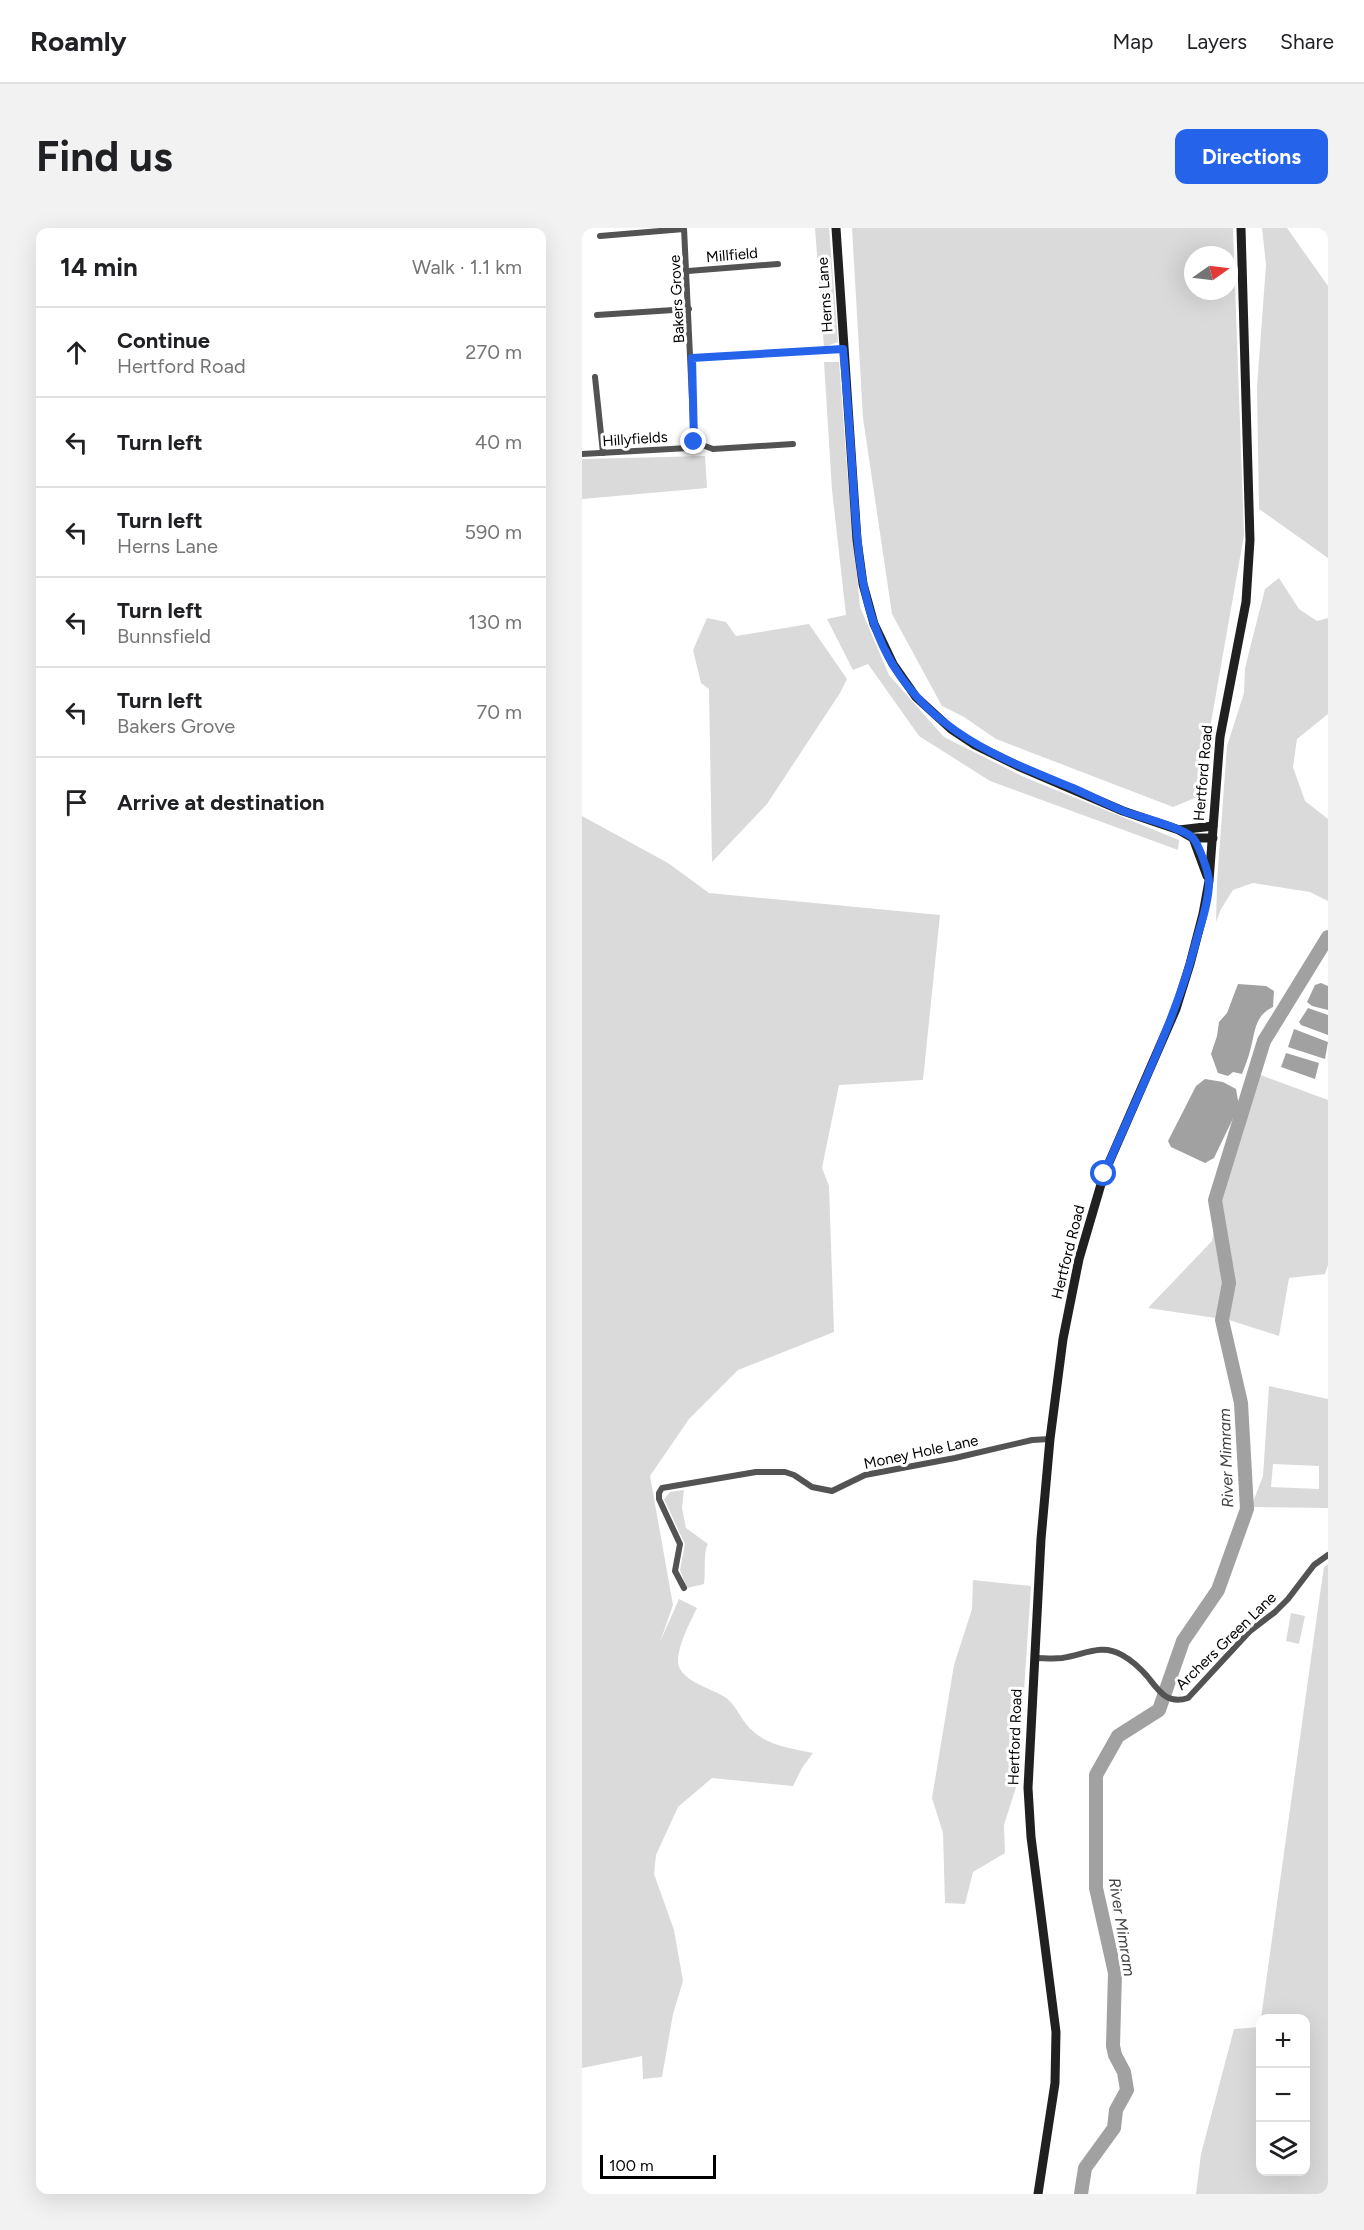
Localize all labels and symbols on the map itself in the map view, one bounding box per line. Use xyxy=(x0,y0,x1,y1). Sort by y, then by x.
street label: Millfield xyxy=(705,244,759,266)
north arrow xyxy=(1184,246,1238,300)
street label: Bakers Grove xyxy=(666,254,688,344)
street label: Herns Lane xyxy=(813,257,837,333)
street label: Hillyfields xyxy=(602,428,668,450)
route end xyxy=(680,428,706,454)
street label: Hertford Road xyxy=(1190,724,1216,822)
route start xyxy=(1090,1160,1116,1186)
street label: Hertford Road xyxy=(1048,1203,1088,1301)
water label: River Mimram xyxy=(1215,1408,1237,1508)
street label: Money Hole Lane xyxy=(862,1431,980,1473)
street label: Archers Green Lane xyxy=(1172,1588,1280,1694)
street label: Hertford Road xyxy=(1004,1688,1026,1786)
water label: River Mimram xyxy=(1105,1876,1139,1978)
scale bar xyxy=(600,2152,716,2180)

